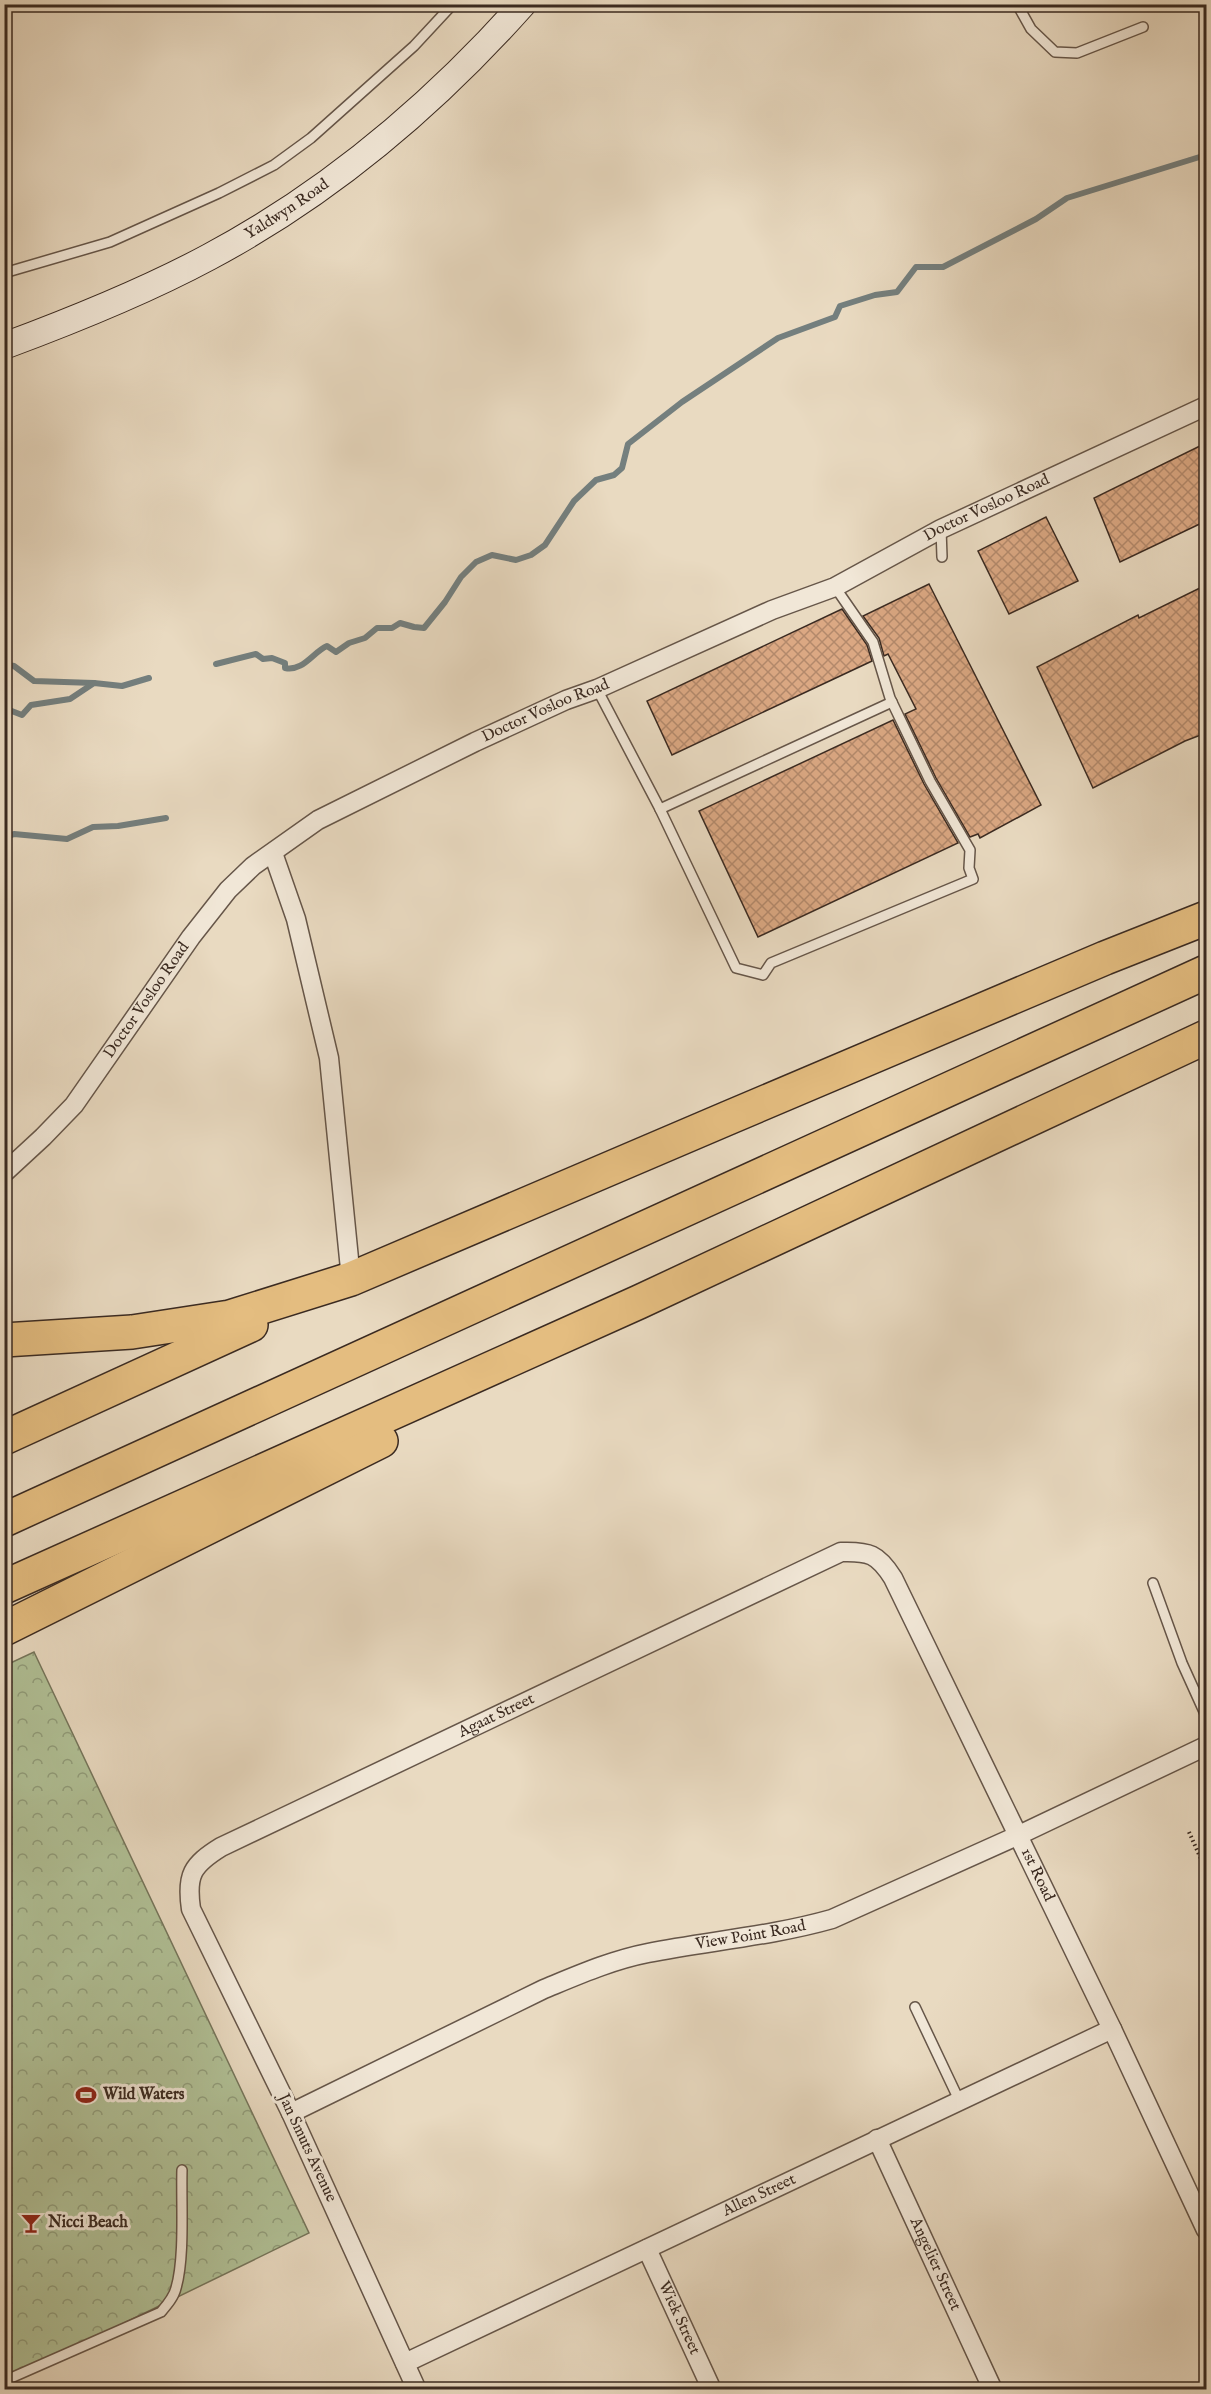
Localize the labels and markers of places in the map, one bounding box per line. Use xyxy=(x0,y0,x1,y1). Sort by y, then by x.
sports icon: Wild Waters xyxy=(74,2083,98,2107)
place label: Wild Waters xyxy=(102,2085,185,2105)
bar icon: Nicci Beach xyxy=(19,2211,43,2235)
place label: Nicci Beach xyxy=(47,2213,128,2233)

